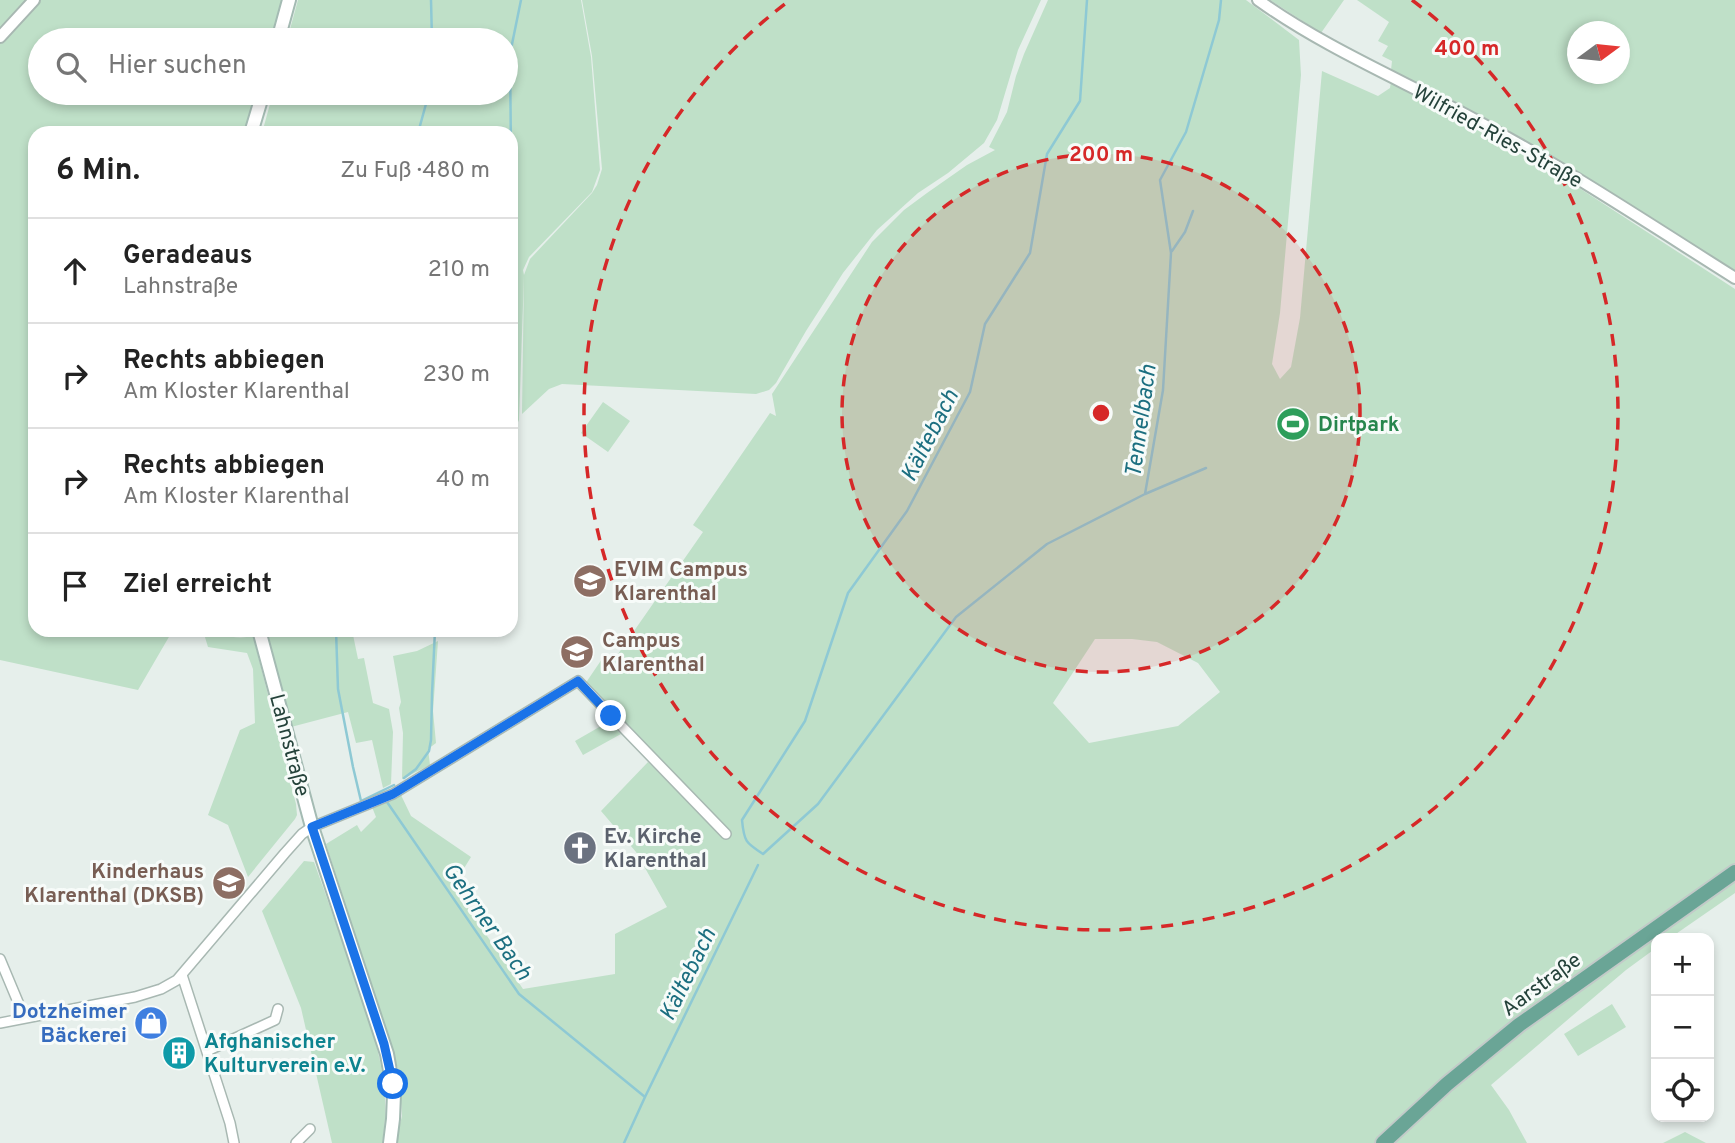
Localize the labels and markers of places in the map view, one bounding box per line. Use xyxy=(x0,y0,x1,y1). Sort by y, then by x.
centre of rings xyxy=(1089,401,1113,425)
sports icon: Dirtpark xyxy=(1274,405,1312,443)
place label: Dirtpark xyxy=(1318,412,1400,439)
place label: EVIM Campus Klarenthal xyxy=(614,557,748,608)
school or university icon: EVIM Campus Klarenthal xyxy=(571,562,609,600)
place label: Campus Klarenthal xyxy=(602,628,705,679)
school or university icon: Campus Klarenthal xyxy=(558,633,596,671)
place label: Ev. Kirche Klarenthal xyxy=(604,824,707,875)
church icon: Ev. Kirche Klarenthal xyxy=(561,829,599,867)
place label: Kinderhaus Klarenthal (DKSB) xyxy=(24,859,204,910)
school or university icon: Kinderhaus Klarenthal (DKSB) xyxy=(210,864,248,902)
place label: Dotzheimer Bäckerei xyxy=(12,999,127,1050)
shop icon: Dotzheimer Bäckerei xyxy=(132,1004,170,1042)
place label: Afghanischer Kulturverein e.V. xyxy=(204,1029,366,1080)
building icon: Afghanischer Kulturverein e.V. xyxy=(160,1034,198,1072)

